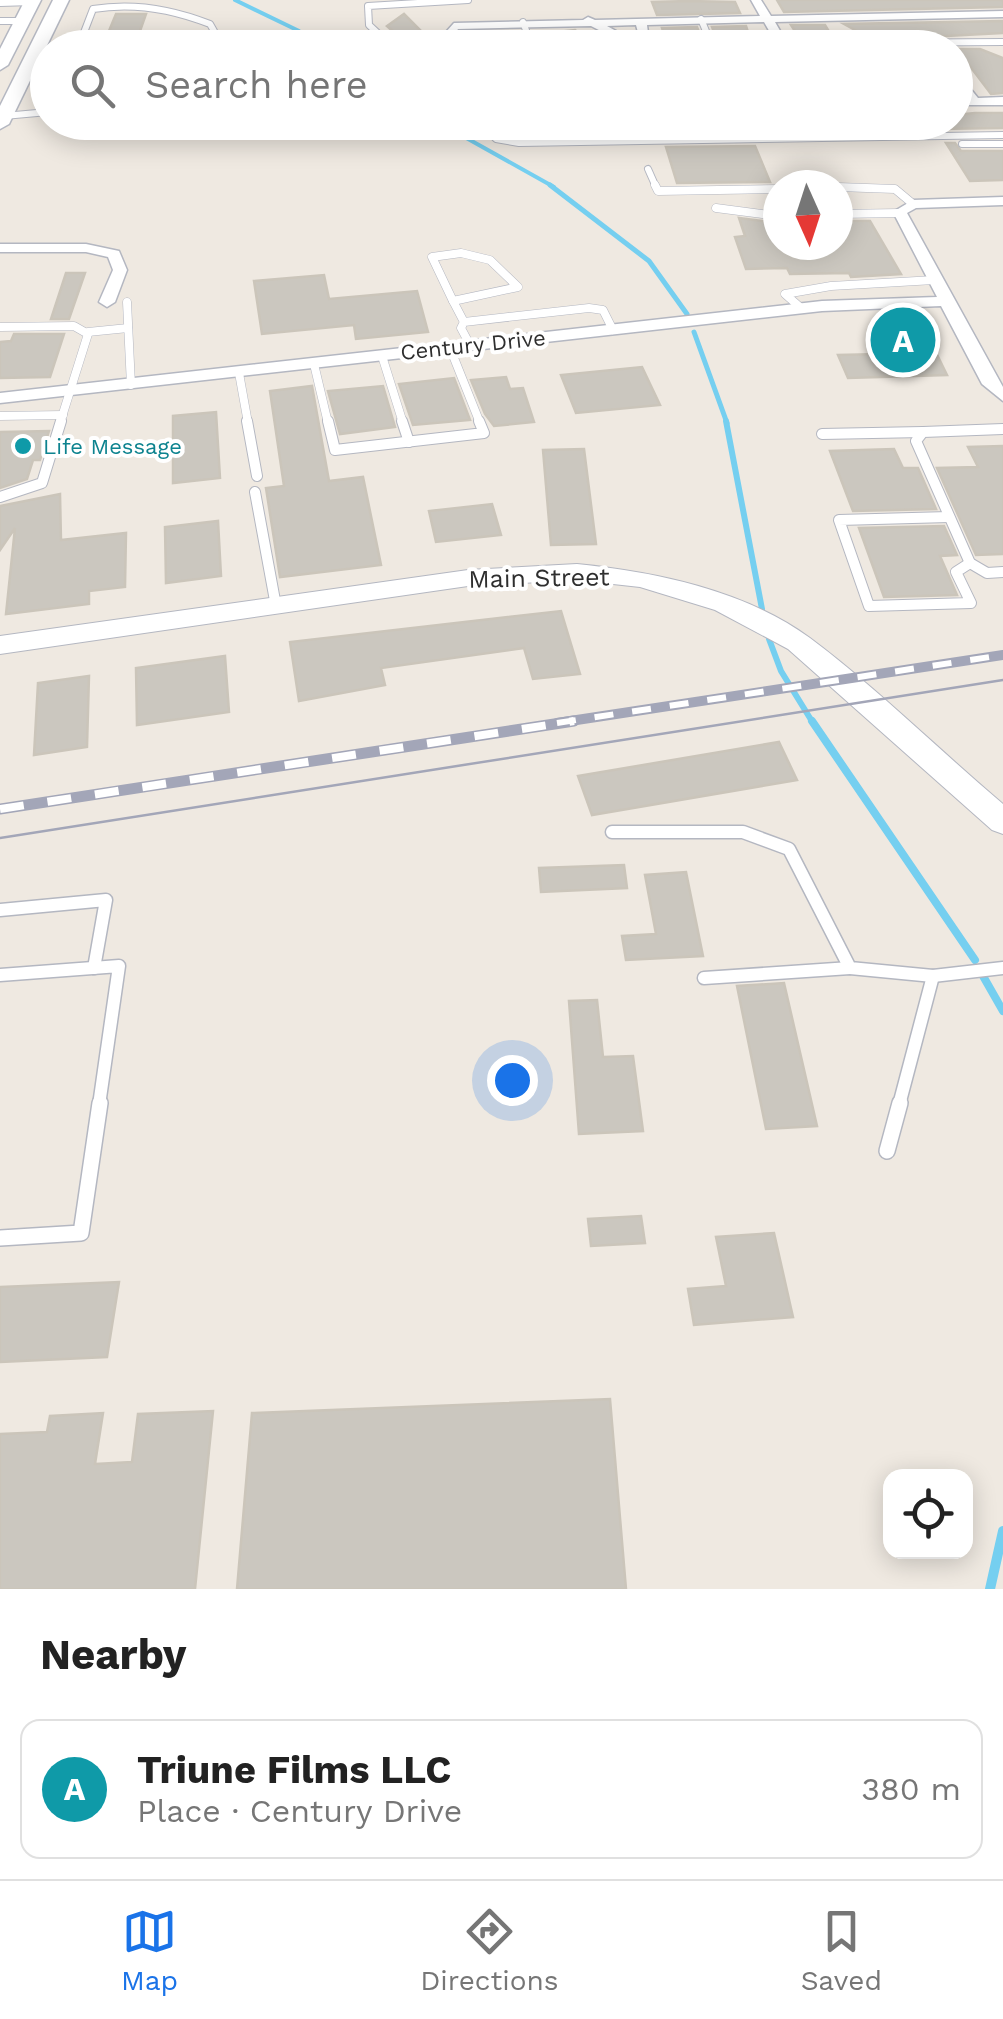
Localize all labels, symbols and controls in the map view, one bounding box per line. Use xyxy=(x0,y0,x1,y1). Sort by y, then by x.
search box xyxy=(30,30,973,140)
icon: search xyxy=(65,58,120,113)
text: Search here xyxy=(145,63,368,107)
north arrow xyxy=(763,170,853,260)
pin: A xyxy=(870,302,936,378)
street label: Century Drive xyxy=(399,325,547,365)
place label: Life Message xyxy=(43,434,182,459)
marker: Life Message xyxy=(12,435,34,457)
street label: Main Street xyxy=(468,562,610,594)
your location xyxy=(487,1055,538,1106)
map controls xyxy=(883,1469,973,1559)
button: locate xyxy=(883,1469,973,1559)
text: Nearby xyxy=(40,1630,187,1679)
text: Triune Films LLC xyxy=(137,1748,451,1792)
text: A xyxy=(64,1770,85,1808)
text: 380 m xyxy=(861,1770,961,1808)
text: Place · Century Drive xyxy=(137,1792,462,1830)
tab: Map xyxy=(121,1904,178,1997)
tab: Directions xyxy=(420,1904,559,1997)
tab: Saved xyxy=(801,1904,882,1997)

